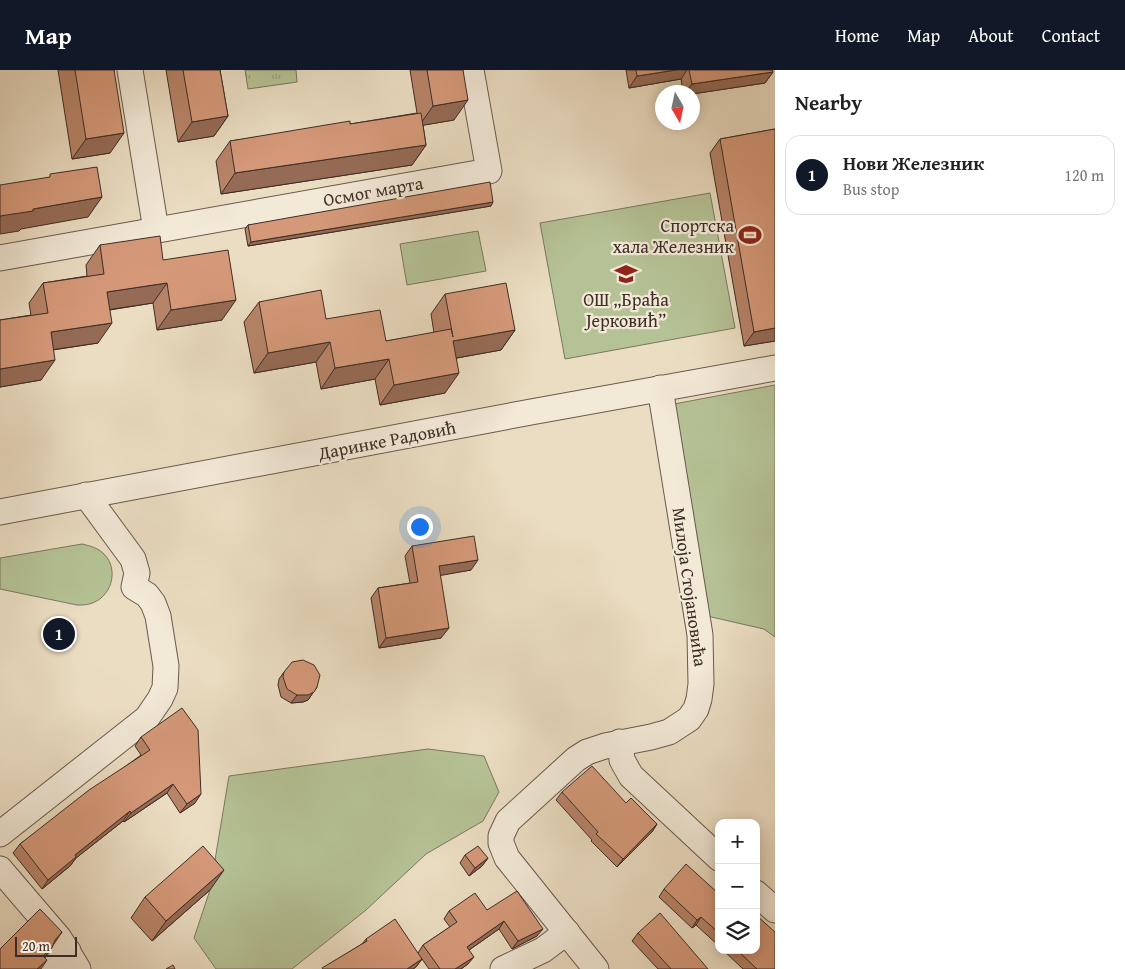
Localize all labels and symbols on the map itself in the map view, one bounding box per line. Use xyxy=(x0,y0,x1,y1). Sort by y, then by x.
north arrow xyxy=(655,85,700,130)
street label: Осмог марта xyxy=(321,169,425,213)
place label: Спортска хала Железник xyxy=(613,212,735,260)
sports icon: Спортска хала Железник xyxy=(737,222,763,248)
school or university icon: ОШ „Браћа Јерковић” xyxy=(613,261,639,287)
place label: ОШ „Браћа Јерковић” xyxy=(583,286,669,334)
street label: Даринке Радовић xyxy=(315,413,458,467)
street label: Милоја Стојановића xyxy=(665,506,715,669)
your location xyxy=(407,514,433,540)
pin: 1 xyxy=(43,615,75,653)
scale bar xyxy=(15,934,78,957)

